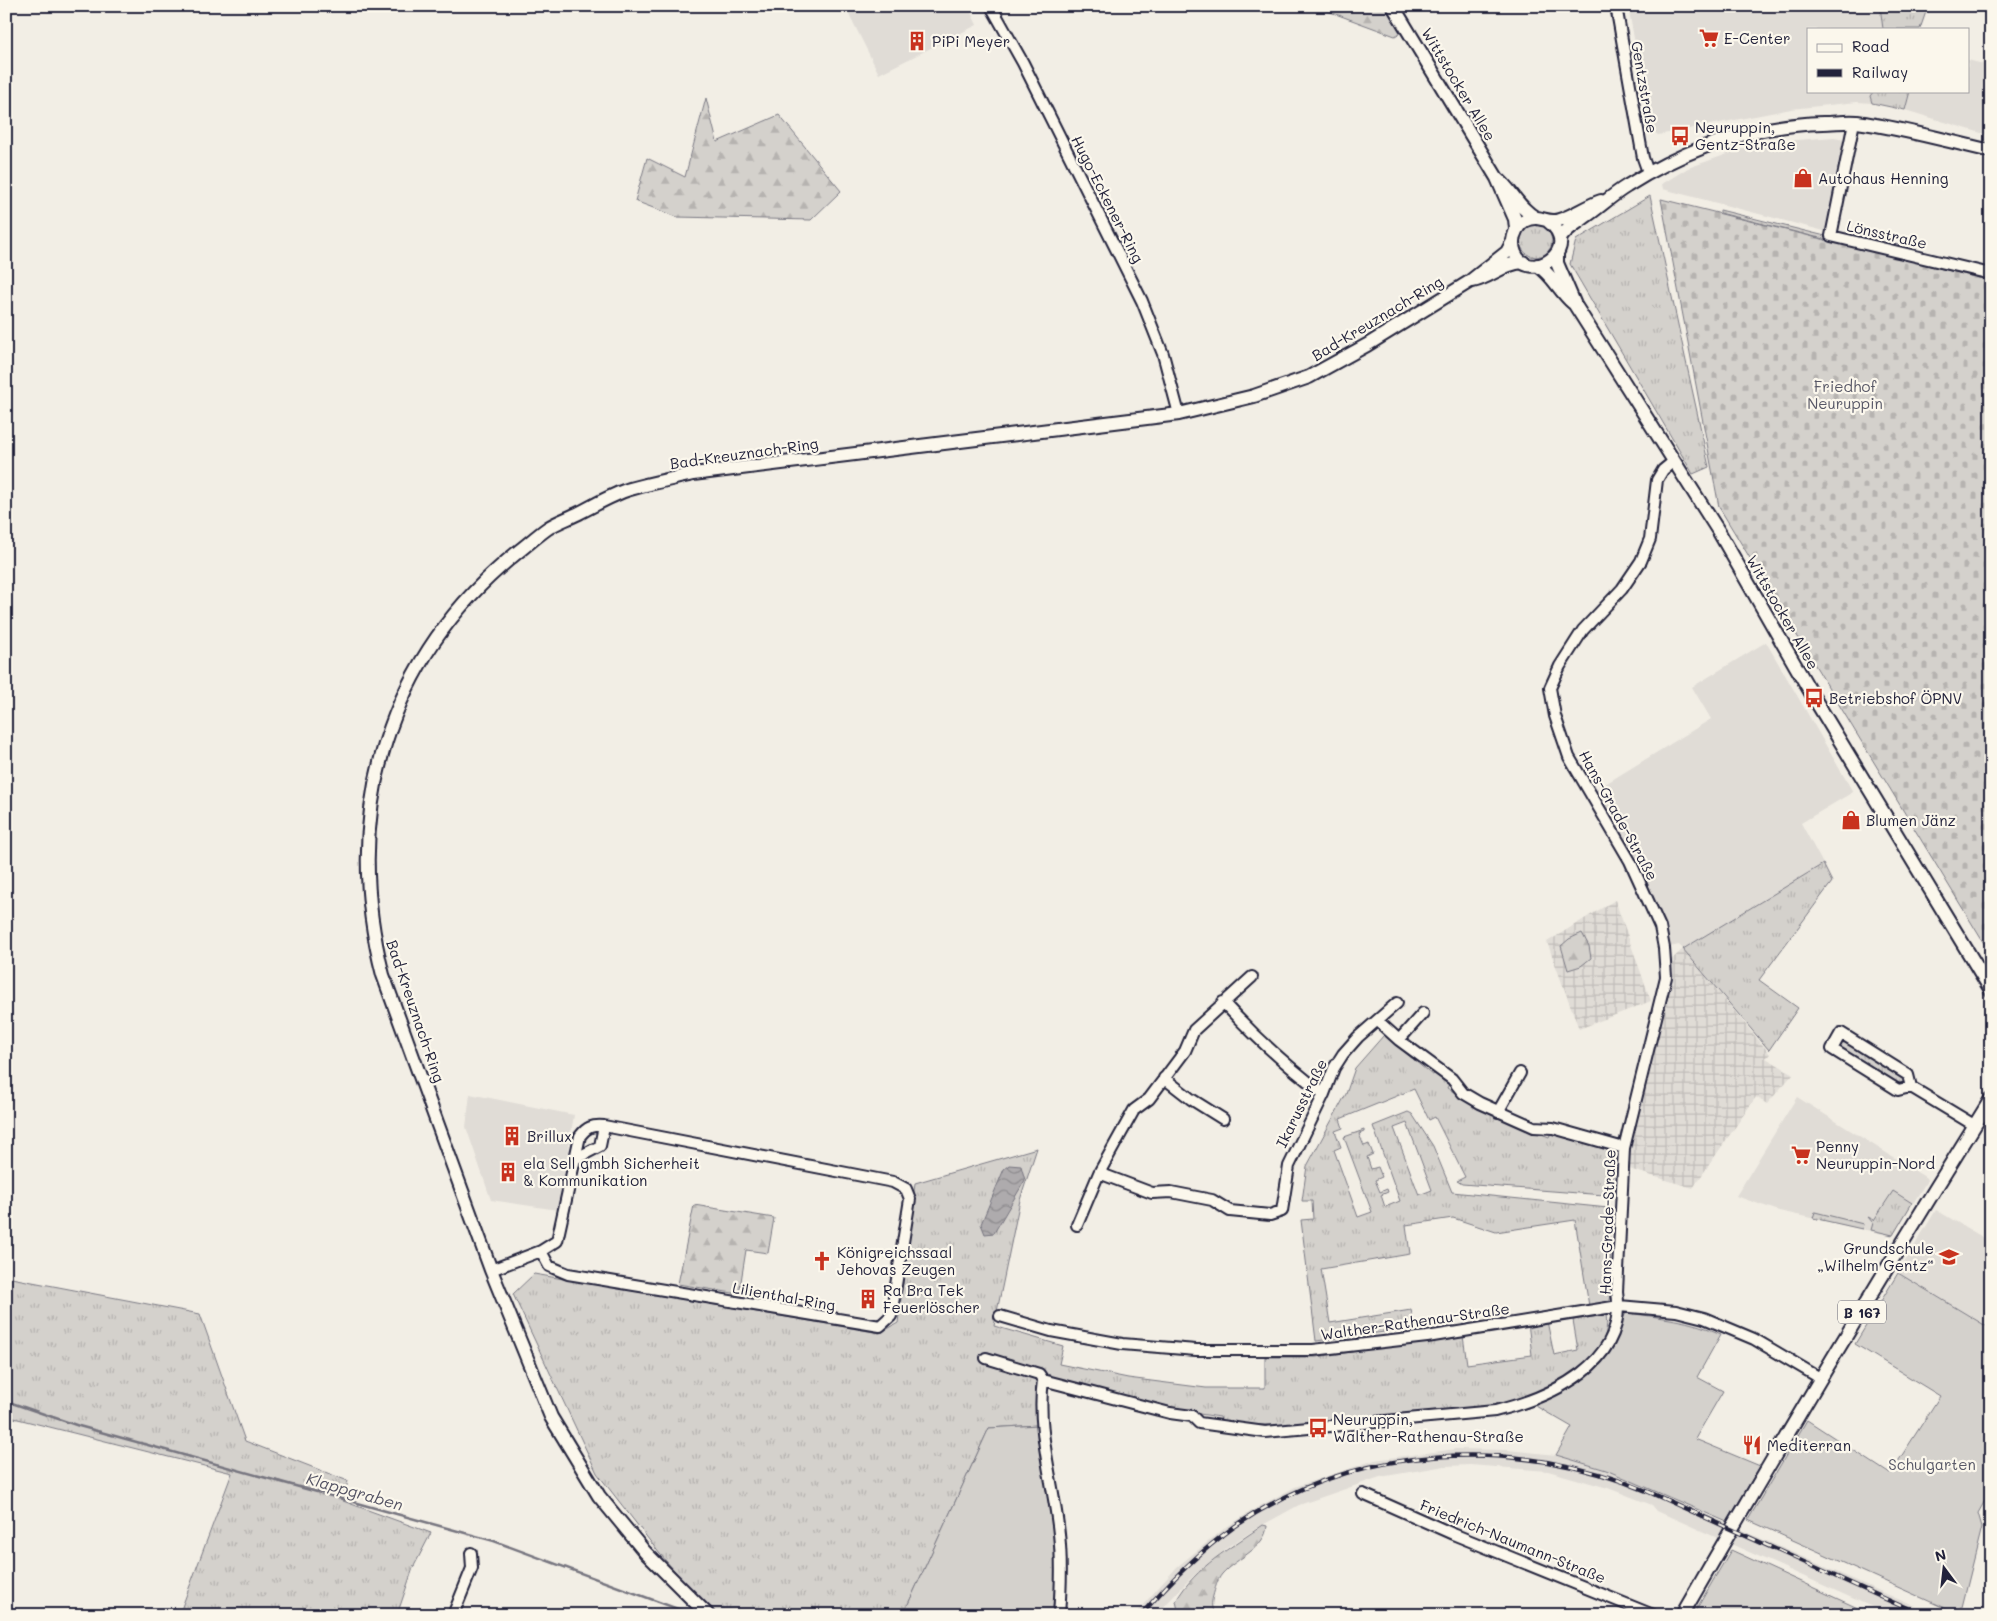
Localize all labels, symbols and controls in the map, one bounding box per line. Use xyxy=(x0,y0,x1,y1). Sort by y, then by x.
street label: Wittstocker Allee xyxy=(1417,24,1501,144)
supermarket icon: E-Center xyxy=(1698,27,1720,49)
place label: E-Center xyxy=(1724,28,1791,48)
legend xyxy=(1807,28,1970,92)
building icon: PiPi Meyer xyxy=(906,30,928,52)
place label: PiPi Meyer xyxy=(932,31,1010,51)
text: Road xyxy=(1852,36,1889,56)
street label: Gentzstraße xyxy=(1627,39,1663,135)
text: Railway xyxy=(1852,62,1908,82)
place label: Neuruppin, Gentz-Straße xyxy=(1695,117,1796,154)
bus stop icon: Neuruppin, Gentz-Straße xyxy=(1669,125,1691,147)
street label: Hugo-Eckener-Ring xyxy=(1067,132,1149,266)
shop icon: Autohaus Henning xyxy=(1792,167,1814,189)
place label: Autohaus Henning xyxy=(1818,168,1949,188)
street label: Lönsstraße xyxy=(1845,215,1929,253)
street label: Bad-Kreuznach-Ring xyxy=(1308,271,1446,365)
park label: Friedhof Neuruppin xyxy=(1807,376,1883,413)
street label: Bad-Kreuznach-Ring xyxy=(669,433,820,473)
street label: Wittstocker Allee xyxy=(1742,551,1824,673)
bus stop icon: Betriebshof ÖPNV xyxy=(1803,687,1825,709)
place label: Betriebshof ÖPNV xyxy=(1829,688,1962,708)
street label: Hans-Grade-Straße xyxy=(1575,746,1663,884)
shop icon: Blumen Jänz xyxy=(1840,809,1862,831)
place label: Blumen Jänz xyxy=(1866,810,1956,830)
street label: Bad-Kreuznach-Ring xyxy=(382,937,450,1085)
street label: Ikarusstraße xyxy=(1271,1055,1331,1151)
building icon: Brillux xyxy=(501,1125,523,1147)
place label: Brillux xyxy=(527,1126,572,1146)
place label: Penny Neuruppin-Nord xyxy=(1816,1136,1935,1173)
supermarket icon: Penny Neuruppin-Nord xyxy=(1790,1144,1812,1166)
street label: Hans-Grade-Straße xyxy=(1594,1149,1620,1295)
place label: ela Sell gmbh Sicherheit & Kommunikation xyxy=(523,1153,700,1190)
building icon: ela Sell gmbh Sicherheit & Kommunikation xyxy=(497,1161,519,1183)
place label: Grundschule „Wilhelm Gentz“ xyxy=(1817,1238,1934,1275)
place label: Königreichssaal Jehovas Zeugen xyxy=(837,1242,955,1279)
school or university icon: Grundschule „Wilhelm Gentz“ xyxy=(1938,1246,1960,1268)
church icon: Königreichssaal Jehovas Zeugen xyxy=(811,1250,833,1272)
street label: Lilienthal-Ring xyxy=(731,1277,837,1315)
place label: Ra Bra Tek Feuerlöscher xyxy=(883,1280,980,1317)
building icon: Ra Bra Tek Feuerlöscher xyxy=(857,1288,879,1310)
street label: Walther-Rathenau-Straße xyxy=(1319,1298,1511,1344)
road number: B 167 xyxy=(1838,1300,1886,1324)
place label: Neuruppin, Walther-Rathenau-Straße xyxy=(1333,1409,1524,1446)
bus stop icon: Neuruppin, Walther-Rathenau-Straße xyxy=(1307,1417,1329,1439)
restaurant icon: Mediterran xyxy=(1741,1434,1763,1456)
place label: Mediterran xyxy=(1767,1435,1851,1455)
park label: Schulgarten xyxy=(1888,1454,1976,1474)
water label: Klappgraben xyxy=(304,1467,406,1515)
street label: Friedrich-Naumann-Straße xyxy=(1417,1495,1609,1587)
north arrow xyxy=(1920,1544,1970,1594)
text: N xyxy=(1933,1544,1948,1566)

